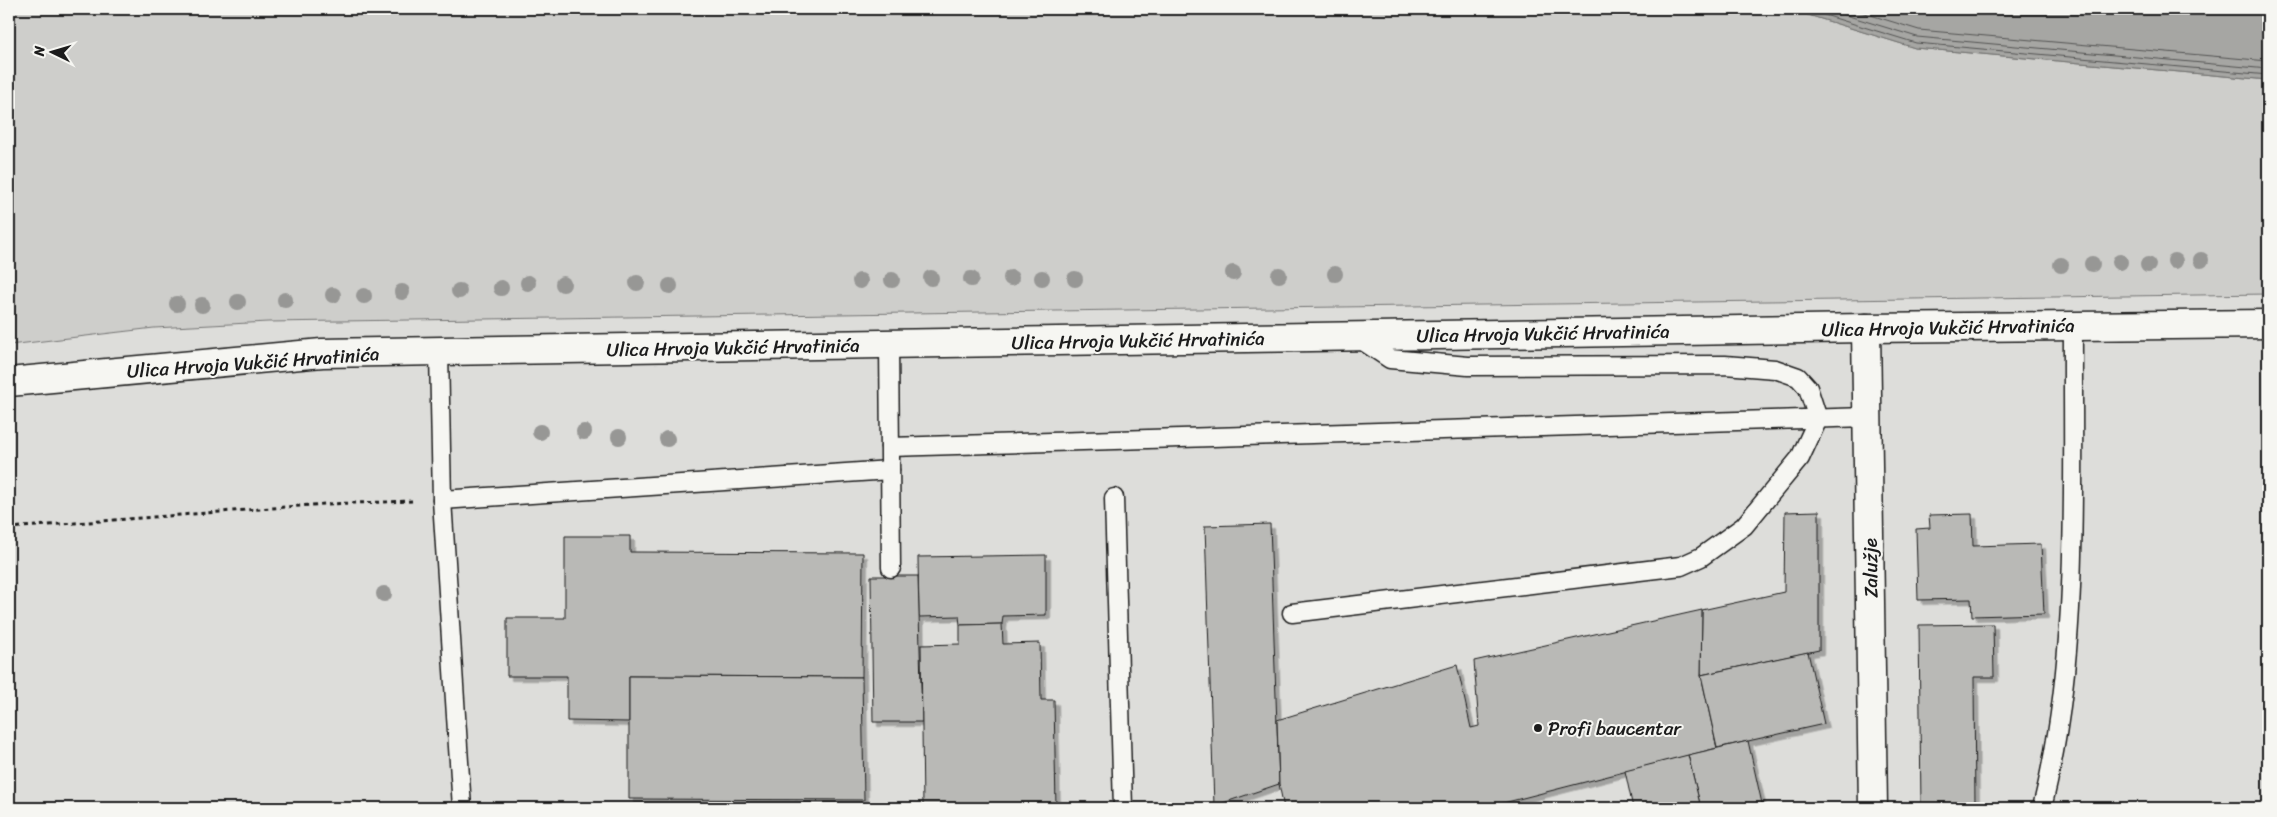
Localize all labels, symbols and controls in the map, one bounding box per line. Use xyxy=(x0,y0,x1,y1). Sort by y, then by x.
north arrow xyxy=(28,28,78,78)
text: N xyxy=(27,45,52,58)
street label: Ulica Hrvoja Vukčić Hrvatinića xyxy=(1821,309,2075,346)
street label: Ulica Hrvoja Vukčić Hrvatinića xyxy=(1416,315,1670,352)
street label: Ulica Hrvoja Vukčić Hrvatinića xyxy=(1011,322,1265,359)
street label: Ulica Hrvoja Vukčić Hrvatinića xyxy=(606,329,860,366)
street label: Ulica Hrvoja Vukčić Hrvatinića xyxy=(126,337,381,388)
street label: Zalužje xyxy=(1853,538,1888,598)
place label: Profi baucentar xyxy=(1548,712,1682,745)
marker: Profi baucentar xyxy=(1532,722,1544,734)

